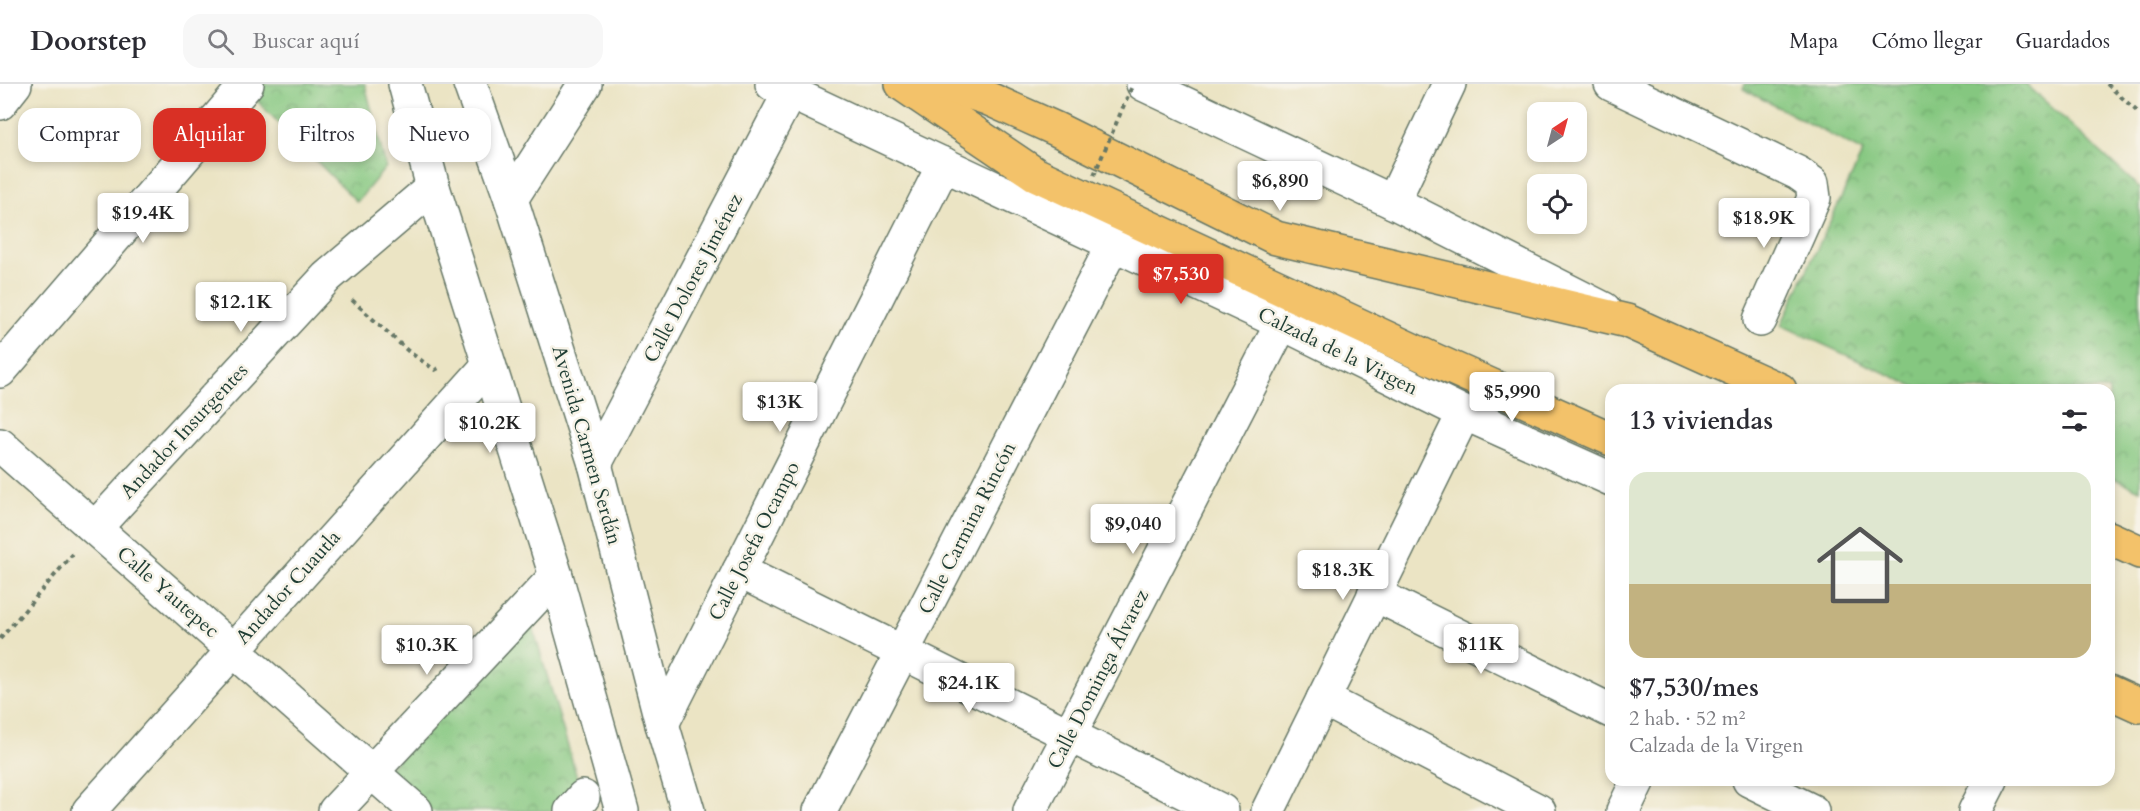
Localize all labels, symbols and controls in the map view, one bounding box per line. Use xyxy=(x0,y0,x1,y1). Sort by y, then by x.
search box xyxy=(183,14,603,68)
text: Doorstep xyxy=(30,22,147,60)
icon: search xyxy=(204,25,237,58)
text: Buscar aquí xyxy=(252,26,360,56)
text: Mapa xyxy=(1789,27,1838,56)
text: Cómo llegar xyxy=(1871,27,1982,56)
text: Guardados xyxy=(2015,27,2110,56)
north arrow xyxy=(1527,102,1587,162)
map controls xyxy=(1527,102,1587,234)
chip: Comprar xyxy=(18,108,141,162)
chip: Alquilar xyxy=(153,108,266,162)
chip: Filtros xyxy=(278,108,376,162)
chip: Nuevo xyxy=(388,108,491,162)
pin: $6,890 xyxy=(1231,161,1329,212)
text: $6,890 xyxy=(1251,167,1309,194)
button: locate xyxy=(1527,174,1587,234)
street label: Calle Dolores Jiménez xyxy=(637,189,749,367)
pin: $19.4K xyxy=(94,193,192,244)
pin: $18.9K xyxy=(1715,198,1813,249)
text: $19.4K xyxy=(112,199,174,226)
text: $18.9K xyxy=(1733,204,1795,231)
pin: $7,530 xyxy=(1132,254,1230,305)
text: $7,530 xyxy=(1152,260,1210,287)
pin: $12.1K xyxy=(192,282,290,333)
text: $12.1K xyxy=(210,288,272,315)
street label: Calzada de la Virgen xyxy=(1254,301,1423,402)
street label: Avenida Carmen Serdán xyxy=(546,342,629,548)
street label: Andador Insurgentes xyxy=(114,357,254,505)
pin: $5,990 xyxy=(1463,372,1561,423)
text: $5,990 xyxy=(1483,378,1541,405)
pin: $13K xyxy=(744,382,816,433)
text: $13K xyxy=(757,388,803,415)
pin: $10.2K xyxy=(441,403,539,454)
text: 13 viviendas xyxy=(1629,403,1773,438)
icon: filters xyxy=(2058,404,2091,437)
text: $10.2K xyxy=(459,409,521,436)
street label: Calle Carmina Rincón xyxy=(912,437,1022,619)
street label: Calle Josefa Ocampo xyxy=(702,457,806,625)
pin: $9,040 xyxy=(1084,504,1182,555)
text: $9,040 xyxy=(1104,510,1162,537)
icon: home xyxy=(1806,511,1914,619)
street label: Andador Cuautla xyxy=(229,524,347,650)
street label: Calle Yautepec xyxy=(111,540,225,644)
pin: $18.3K xyxy=(1294,550,1392,601)
text: $18.3K xyxy=(1312,556,1374,583)
street label: Calle Dominga Álvarez xyxy=(1041,585,1155,773)
pin: $11K xyxy=(1445,624,1517,675)
pin: $10.3K xyxy=(378,625,476,676)
text: $11K xyxy=(1458,630,1504,657)
text: $10.3K xyxy=(396,631,458,658)
pin: $24.1K xyxy=(920,663,1018,714)
text: $24.1K xyxy=(938,669,1000,696)
text: $7,530/mes xyxy=(1629,670,1759,705)
text: 2 hab. · 52 m² xyxy=(1629,705,1745,732)
text: Calzada de la Virgen xyxy=(1629,732,1804,759)

